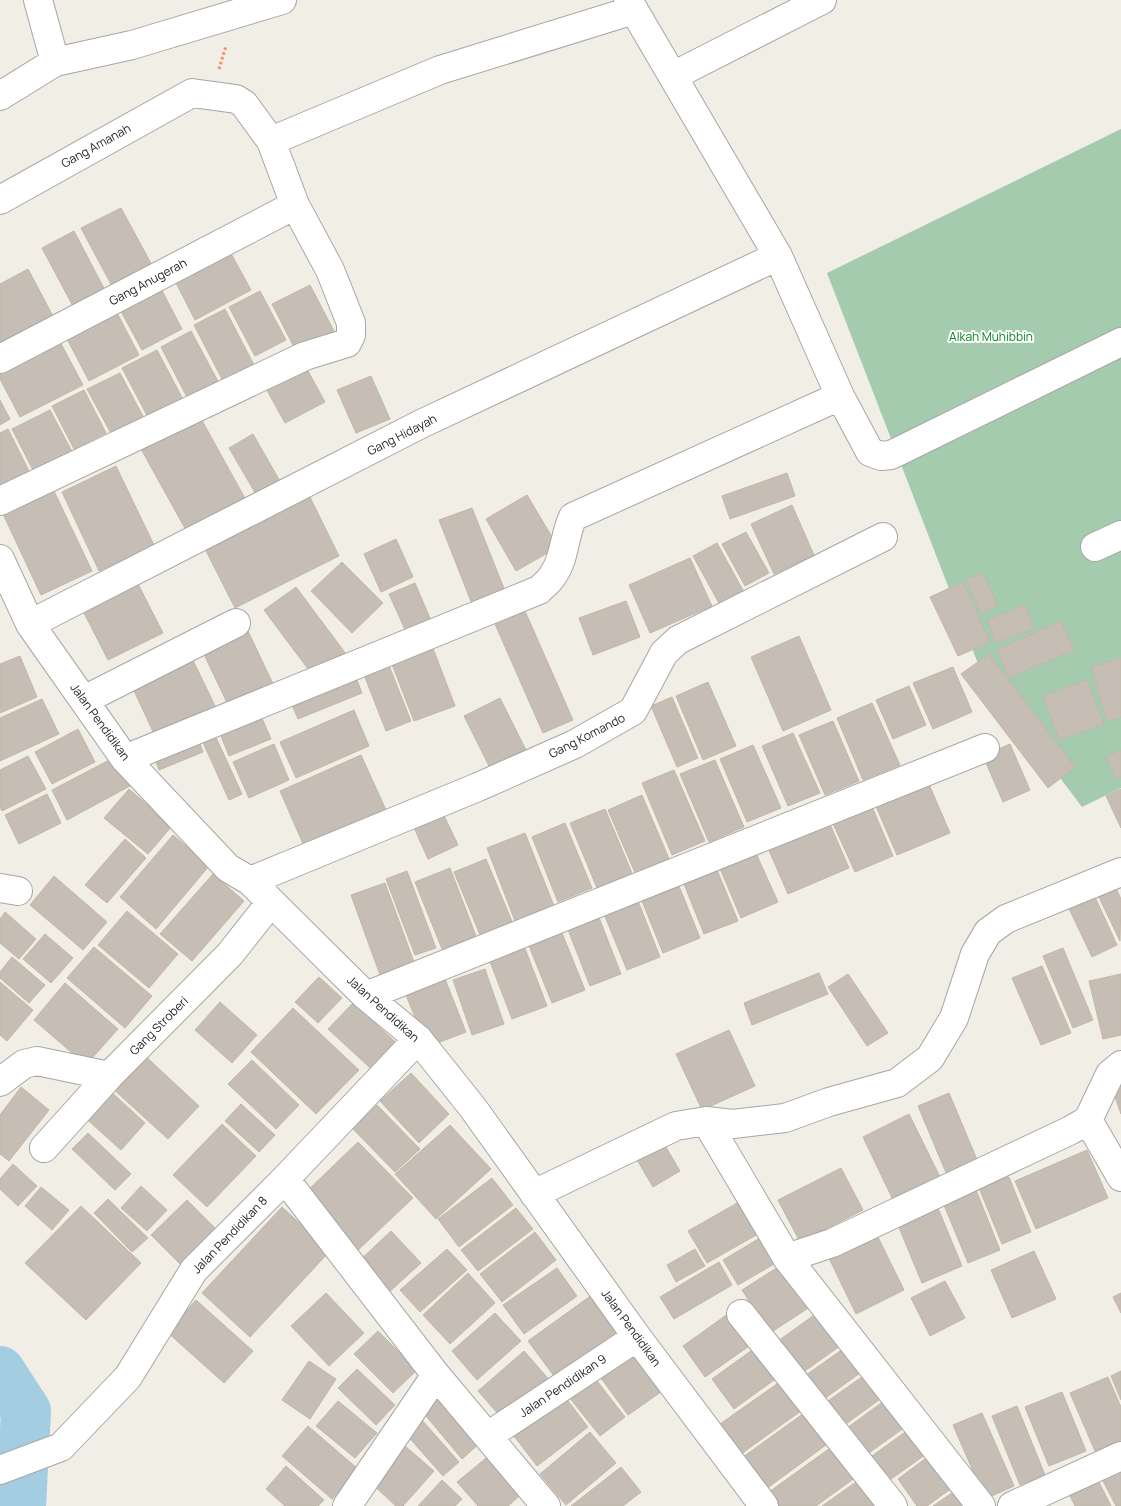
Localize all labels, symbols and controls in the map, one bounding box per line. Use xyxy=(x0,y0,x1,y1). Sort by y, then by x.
street label: Gang Amanah xyxy=(58,119,134,172)
street label: Gang Anugerah xyxy=(106,254,190,309)
park label: Alkah Muhibbin xyxy=(949,328,1033,345)
street label: Gang Hidayah xyxy=(364,410,440,459)
street label: Jalan Pendidikan xyxy=(67,680,134,764)
street label: Gang Komando xyxy=(546,709,628,762)
street label: Jalan Pendidikan xyxy=(343,972,423,1046)
street label: Gang Stroberi xyxy=(126,993,192,1059)
street label: Jalan Pendidikan 8 xyxy=(188,1192,271,1277)
street label: Jalan Pendidikan xyxy=(598,1286,665,1370)
street label: Jalan Pendidikan 9 xyxy=(516,1350,610,1421)

